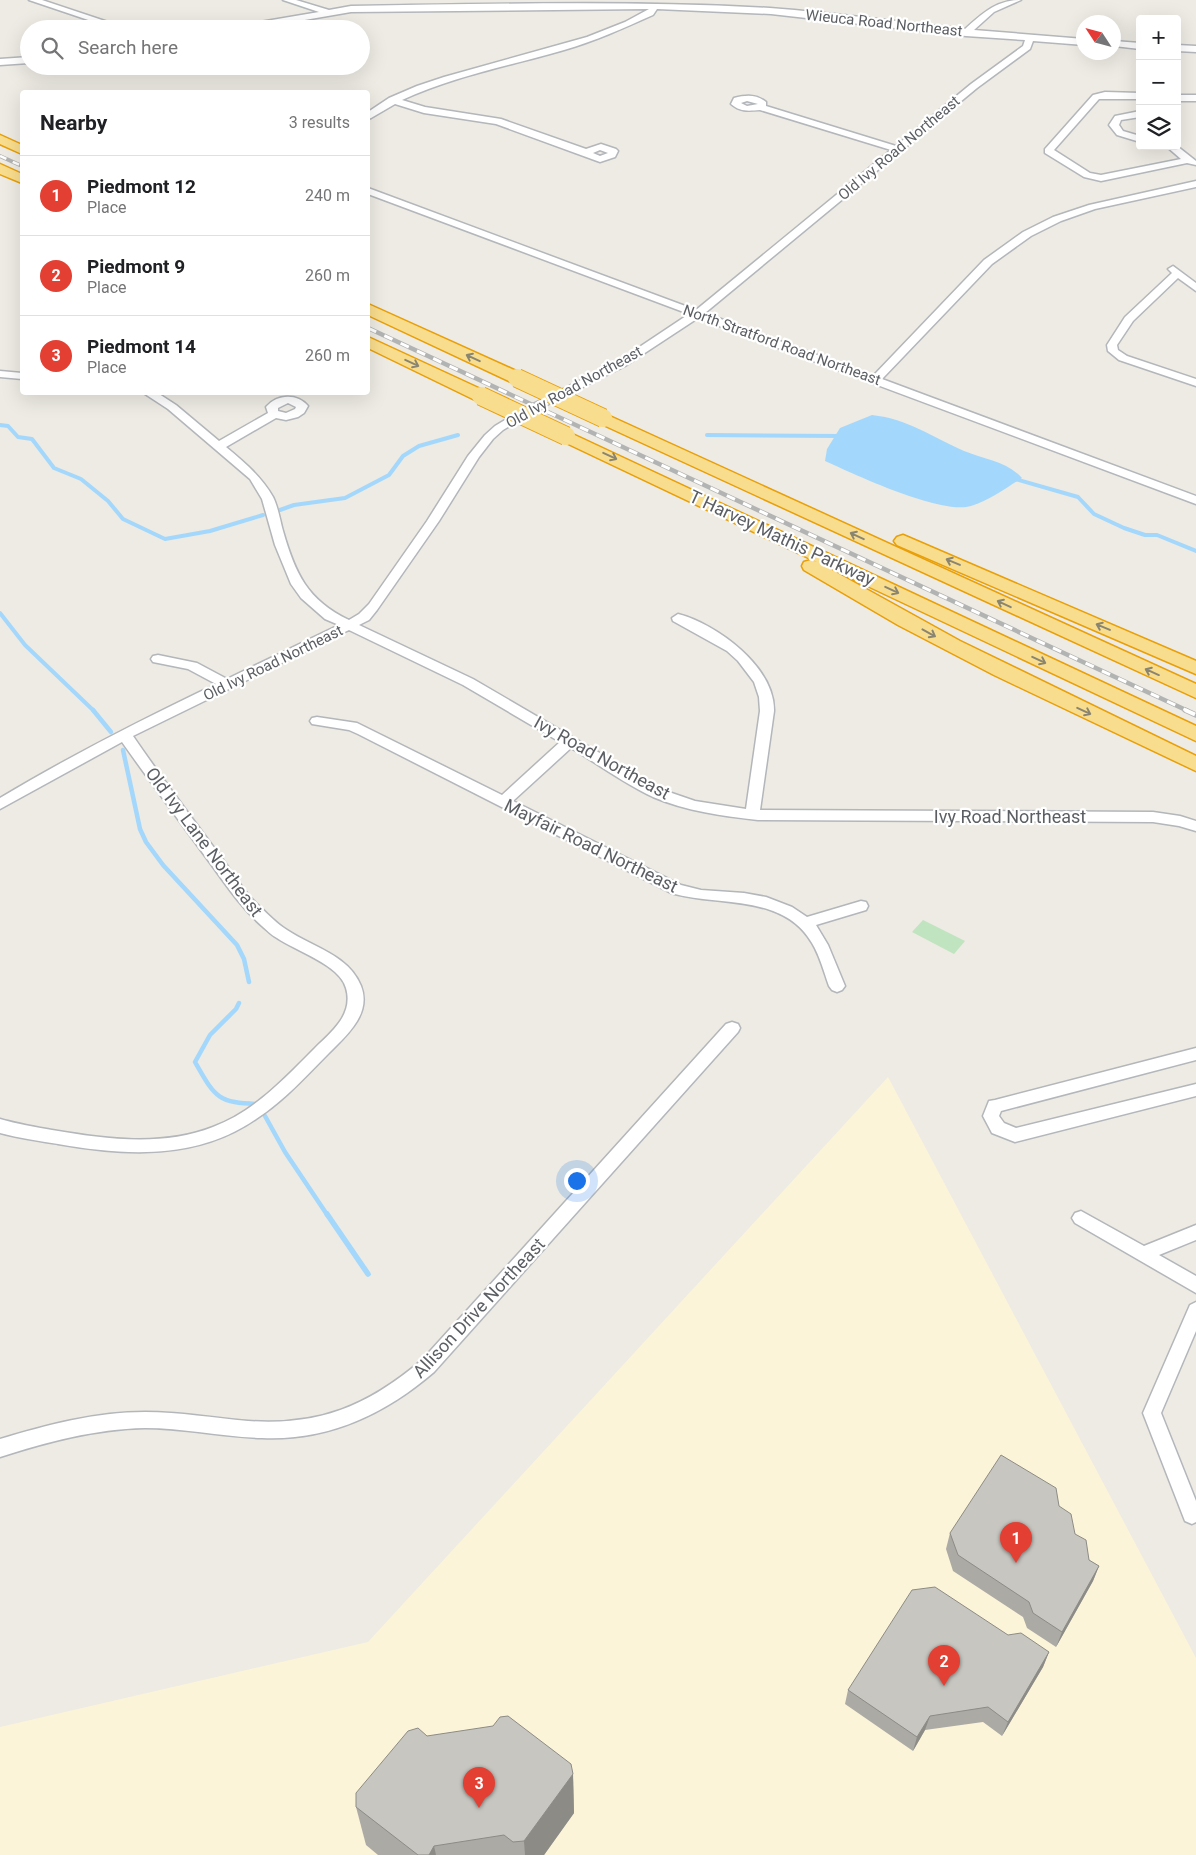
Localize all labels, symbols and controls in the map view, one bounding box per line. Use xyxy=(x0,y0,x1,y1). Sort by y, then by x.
street label: Wieuca Road Northeast xyxy=(805,6,963,40)
north arrow xyxy=(1076,15,1121,60)
map controls xyxy=(1136,15,1181,150)
button: + xyxy=(1136,15,1181,60)
search box xyxy=(20,20,370,75)
icon: search xyxy=(38,34,66,62)
text: Search here xyxy=(78,36,178,59)
button: − xyxy=(1136,60,1181,105)
street label: Old Ivy Road Northeast xyxy=(835,92,963,204)
button: layers xyxy=(1136,105,1181,150)
text: Nearby xyxy=(40,111,107,135)
text: 3 results xyxy=(289,113,350,132)
text: Piedmont 12 xyxy=(87,175,196,198)
text: 1 xyxy=(51,186,61,205)
text: 240 m xyxy=(305,186,350,205)
text: Place xyxy=(87,198,127,217)
text: Piedmont 9 xyxy=(87,255,185,278)
text: 2 xyxy=(51,266,61,285)
text: 260 m xyxy=(305,266,350,285)
text: Place xyxy=(87,278,127,297)
street label: North Stratford Road Northeast xyxy=(681,301,883,389)
text: Piedmont 14 xyxy=(87,335,196,358)
street label: Old Ivy Road Northeast xyxy=(503,342,645,432)
text: 3 xyxy=(51,346,61,365)
text: 260 m xyxy=(305,346,350,365)
one-way arrow xyxy=(466,353,481,362)
text: Place xyxy=(87,358,127,377)
one-way arrow xyxy=(404,358,419,368)
one-way arrow xyxy=(602,452,617,462)
street label: T Harvey Mathis Parkway xyxy=(686,485,879,590)
one-way arrow xyxy=(850,530,865,540)
one-way arrow xyxy=(946,557,961,567)
one-way arrow xyxy=(885,586,900,596)
one-way arrow xyxy=(997,599,1012,608)
street label: Old Ivy Road Northeast xyxy=(200,621,346,705)
one-way arrow xyxy=(1096,622,1111,632)
one-way arrow xyxy=(921,628,936,638)
one-way arrow xyxy=(1031,656,1046,665)
one-way arrow xyxy=(1144,667,1159,677)
one-way arrow xyxy=(1077,707,1092,717)
street label: Ivy Road Northeast xyxy=(531,711,674,804)
street label: Old Ivy Lane Northeast xyxy=(141,763,267,921)
street label: Mayfair Road Northeast xyxy=(501,794,682,897)
street label: Ivy Road Northeast xyxy=(934,806,1086,827)
your location xyxy=(564,1168,590,1194)
street label: Allison Drive Northeast xyxy=(408,1233,549,1382)
pin: 1 xyxy=(1000,1522,1032,1563)
pin: 2 xyxy=(928,1645,960,1686)
pin: 3 xyxy=(463,1767,495,1808)

